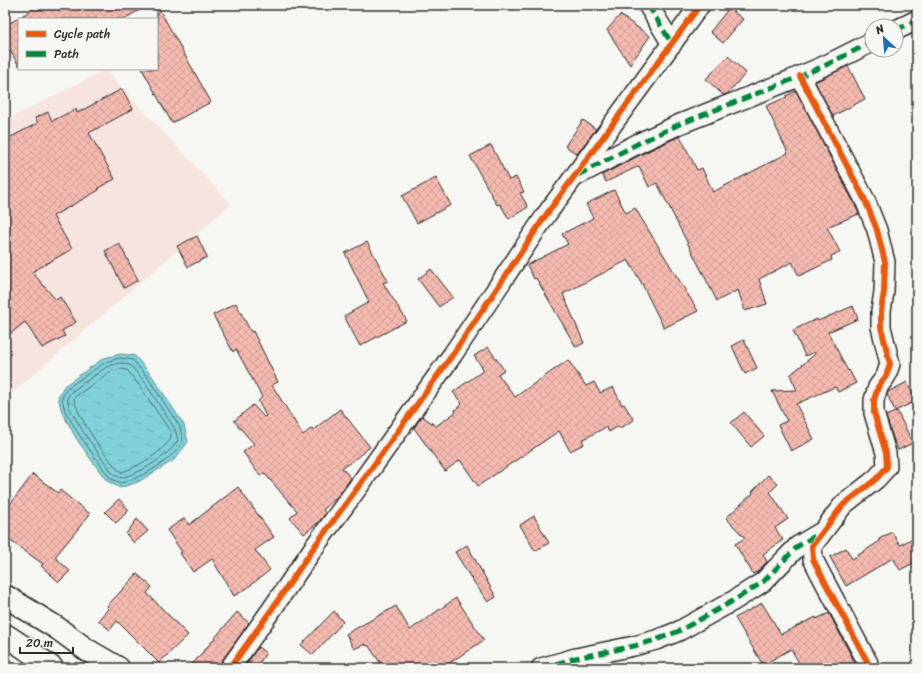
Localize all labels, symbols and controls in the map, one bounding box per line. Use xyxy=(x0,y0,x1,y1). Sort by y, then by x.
legend xyxy=(18,18,158,70)
north arrow xyxy=(864,18,904,58)
text: N xyxy=(871,19,888,40)
text: Cycle path xyxy=(54,23,110,45)
text: Path xyxy=(54,43,79,65)
scale bar xyxy=(20,629,73,655)
text: 20 m xyxy=(26,632,53,654)

